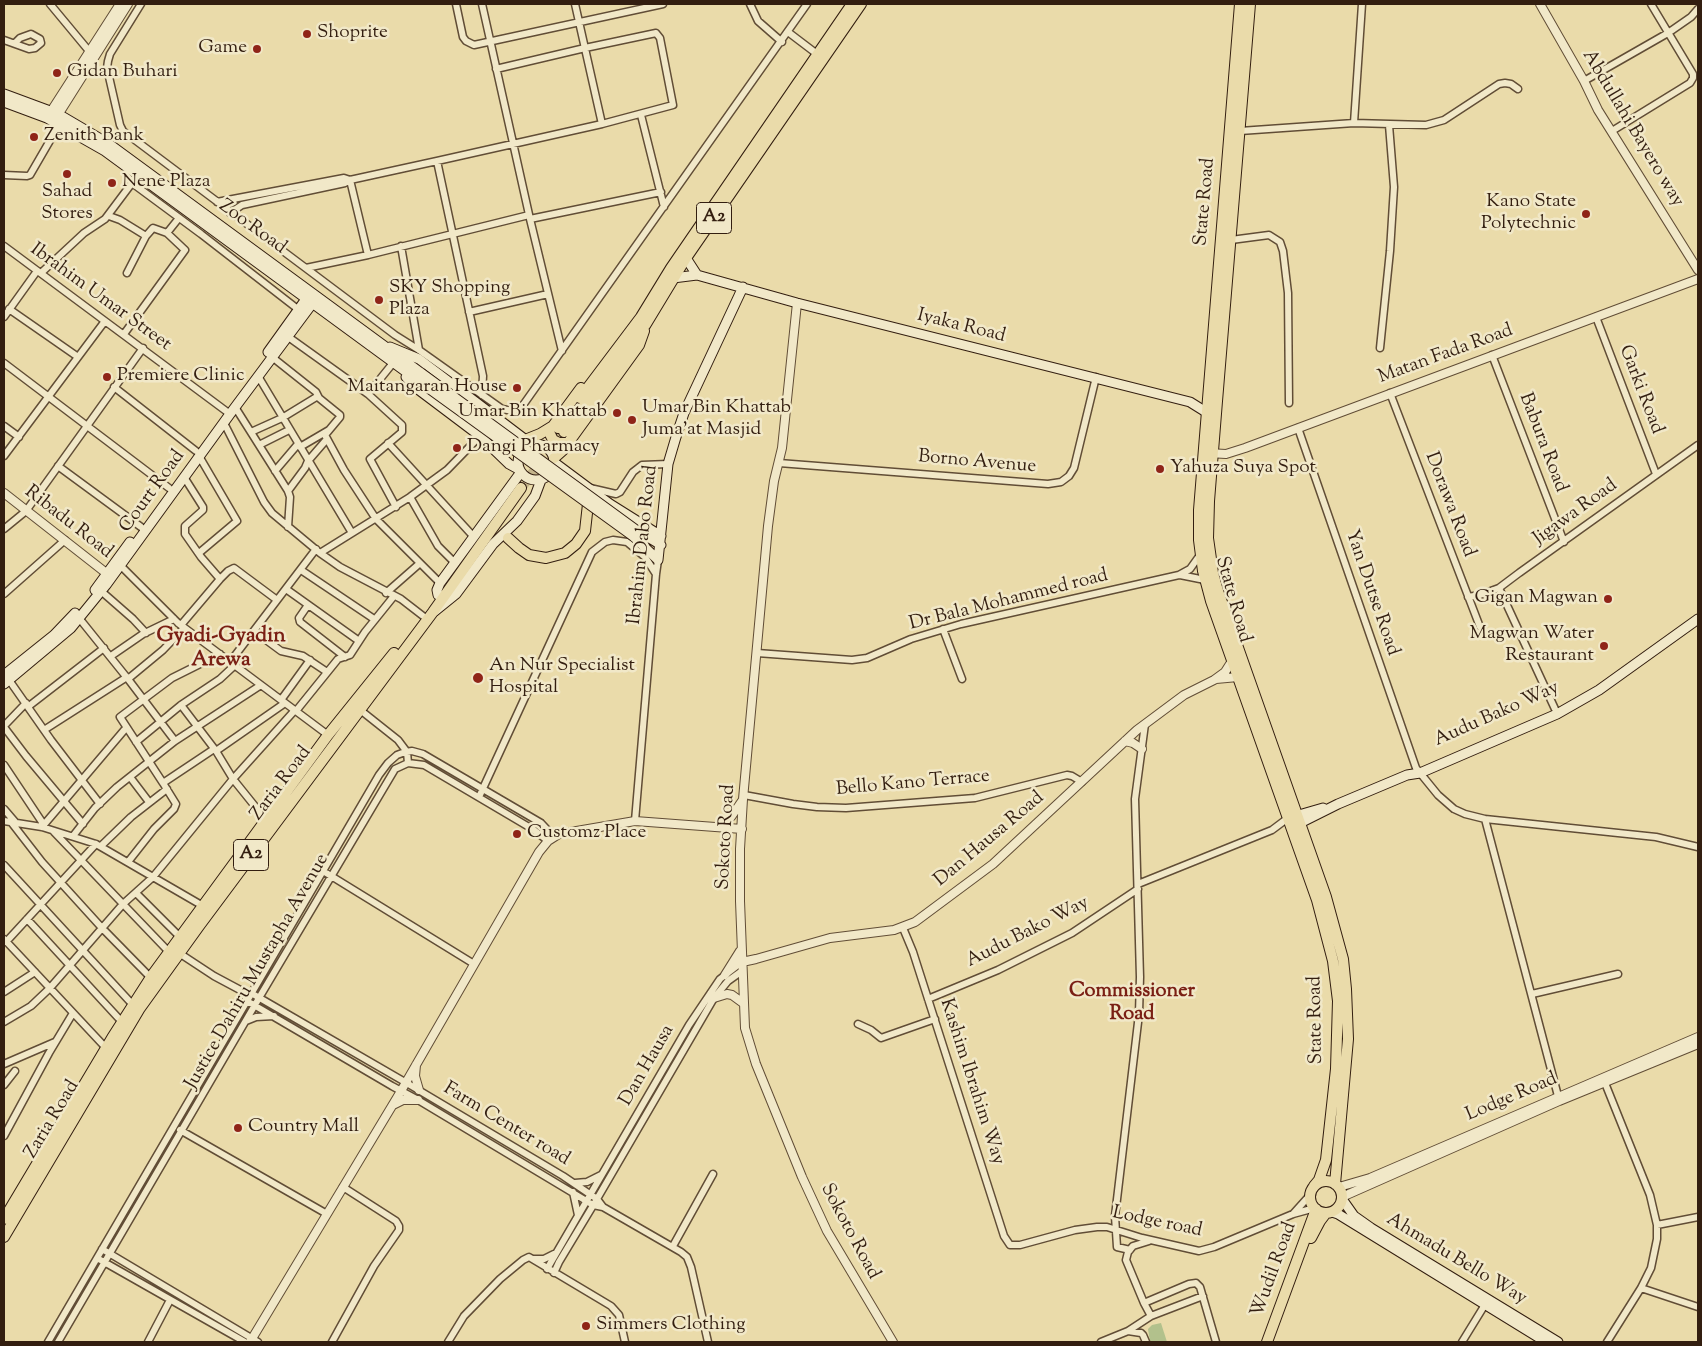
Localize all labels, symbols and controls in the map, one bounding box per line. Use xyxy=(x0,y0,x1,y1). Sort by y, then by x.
place label: Shoprite xyxy=(317,23,388,45)
marker: Shoprite xyxy=(301,28,313,40)
place label: Game xyxy=(198,38,247,60)
marker: Game xyxy=(251,43,263,55)
street label: Abdullahi Bayero way xyxy=(1576,46,1688,212)
place label: Gidan Buhari xyxy=(67,62,178,84)
marker: Gidan Buhari xyxy=(51,67,63,79)
place label: Zenith Bank xyxy=(44,126,144,148)
marker: Zenith Bank xyxy=(28,131,40,143)
street label: State Road xyxy=(1191,157,1221,247)
marker: Sahad Stores xyxy=(61,168,73,180)
place label: Nene Plaza xyxy=(122,172,210,194)
marker: Nene Plaza xyxy=(106,177,118,189)
place label: Sahad Stores xyxy=(41,182,93,226)
place label: Kano State Polytechnic xyxy=(1481,192,1576,236)
street label: Zoo Road xyxy=(214,196,290,260)
road number: A2 xyxy=(696,202,732,234)
marker: Kano State Polytechnic xyxy=(1580,208,1592,220)
street label: Ibrahim Umar Street xyxy=(25,239,175,357)
place label: SKY Shopping Plaza xyxy=(389,278,510,322)
marker: SKY Shopping Plaza xyxy=(373,294,385,306)
street label: Iyaka Road xyxy=(914,305,1008,349)
street label: Matan Fada Road xyxy=(1376,320,1516,390)
street label: Garki Road xyxy=(1613,342,1667,438)
place label: Premiere Clinic xyxy=(117,366,244,388)
marker: Premiere Clinic xyxy=(101,371,113,383)
place label: Maitangaran House xyxy=(348,377,507,399)
marker: Maitangaran House xyxy=(511,382,523,394)
street label: Babura Road xyxy=(1513,390,1571,496)
place label: Umar Bin Khattab Juma'at Masjid xyxy=(642,398,791,442)
place label: Umar Bin Khattab xyxy=(458,402,607,424)
marker: Umar Bin Khattab xyxy=(611,407,623,419)
marker: Umar Bin Khattab Juma'at Masjid xyxy=(626,414,638,426)
place label: Dangi Pharmacy xyxy=(467,437,600,459)
marker: Dangi Pharmacy xyxy=(451,442,463,454)
street label: Court Road xyxy=(115,446,191,538)
street label: Borno Avenue xyxy=(917,446,1037,480)
street label: Dorawa Road xyxy=(1419,449,1479,561)
place label: Yahuza Suya Spot xyxy=(1170,458,1316,480)
marker: Yahuza Suya Spot xyxy=(1154,463,1166,475)
street label: Ibrahim Dabo Road xyxy=(624,464,664,626)
street label: Jigawa Road xyxy=(1530,475,1622,551)
street label: Ribadu Road xyxy=(19,481,117,565)
street label: Yan Dutse Road xyxy=(1339,527,1403,659)
street label: State Road xyxy=(1209,554,1255,646)
street label: Dr Bala Mohammed road xyxy=(907,565,1111,637)
place label: Gigan Magwan xyxy=(1474,588,1598,610)
marker: Gigan Magwan xyxy=(1602,593,1614,605)
district label: Gyadi-Gyadin Arewa xyxy=(156,624,286,674)
place label: Magwan Water Restaurant xyxy=(1469,624,1594,668)
marker: Magwan Water Restaurant xyxy=(1598,640,1610,652)
place label: An Nur Specialist Hospital xyxy=(489,656,635,700)
marker: An Nur Specialist Hospital xyxy=(471,671,485,685)
street label: Audu Bako Way xyxy=(1431,677,1563,753)
street label: Zaria Road xyxy=(247,742,317,826)
street label: Bello Kano Terrace xyxy=(835,766,991,802)
street label: Sokoto Road xyxy=(713,784,741,890)
street label: Dan Hausa Road xyxy=(930,787,1050,893)
place label: Customz Place xyxy=(527,823,646,845)
marker: Customz Place xyxy=(511,828,523,840)
road number: A2 xyxy=(234,840,268,870)
street label: Justice Dahiru Mustapha Avenue xyxy=(181,850,335,1094)
street label: Audu Bako Way xyxy=(963,892,1093,974)
street label: State Road xyxy=(1305,976,1329,1064)
district label: Commissioner Road xyxy=(1069,981,1195,1028)
street label: Kashim Ibrahim Way xyxy=(933,996,1009,1168)
street label: Dan Hausa xyxy=(616,1021,680,1111)
street label: Lodge Road xyxy=(1463,1069,1561,1127)
street label: Zaria Road xyxy=(21,1077,85,1163)
street label: Farm Center road xyxy=(439,1078,573,1172)
place label: Country Mall xyxy=(248,1117,359,1139)
marker: Country Mall xyxy=(232,1122,244,1134)
street label: Sokoto Road xyxy=(814,1180,884,1284)
street label: Lodge road xyxy=(1110,1202,1204,1244)
street label: Ahmadu Bello Way xyxy=(1382,1209,1530,1311)
street label: Wudil Road xyxy=(1247,1220,1303,1320)
place label: Simmers Clothing xyxy=(596,1315,746,1337)
marker: Simmers Clothing xyxy=(580,1320,592,1332)

